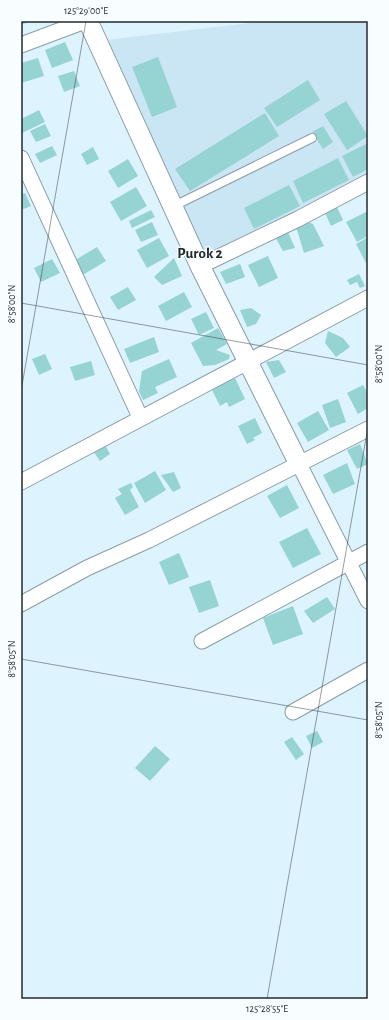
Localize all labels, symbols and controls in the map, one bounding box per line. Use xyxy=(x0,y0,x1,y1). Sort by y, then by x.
text: 125°29'00"E xyxy=(64,6,108,16)
district label: Purok 2 xyxy=(177,246,223,261)
text: 8°58'00"N xyxy=(7,285,17,323)
text: 8°58'00"N xyxy=(374,345,384,383)
text: 8°58'05"N xyxy=(7,640,17,678)
text: 8°58'05"N xyxy=(374,701,384,739)
text: 125°28'55"E xyxy=(246,1004,288,1014)

